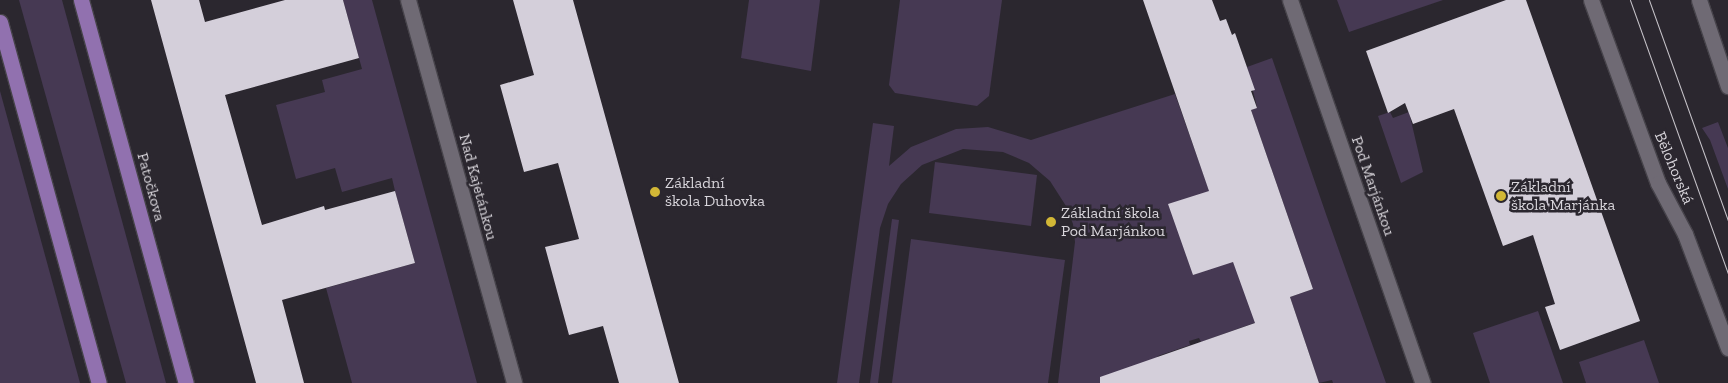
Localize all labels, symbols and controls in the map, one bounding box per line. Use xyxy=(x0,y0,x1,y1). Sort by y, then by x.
street label: Bělohorská xyxy=(1650,129,1698,207)
street label: Nad Kajetánkou xyxy=(455,132,501,242)
street label: Pod Marjánkou xyxy=(1347,134,1399,238)
street label: Patočkova xyxy=(133,151,169,223)
place label: Základní škola Duhovka xyxy=(665,173,765,211)
place label: Základní škola Marjánka xyxy=(1511,177,1615,215)
marker: Základní škola Duhovka xyxy=(649,186,661,198)
marker: Základní škola Marjánka xyxy=(1495,190,1507,202)
place label: Základní škola Pod Marjánkou xyxy=(1061,203,1165,241)
marker: Základní škola Pod Marjánkou xyxy=(1045,216,1057,228)

